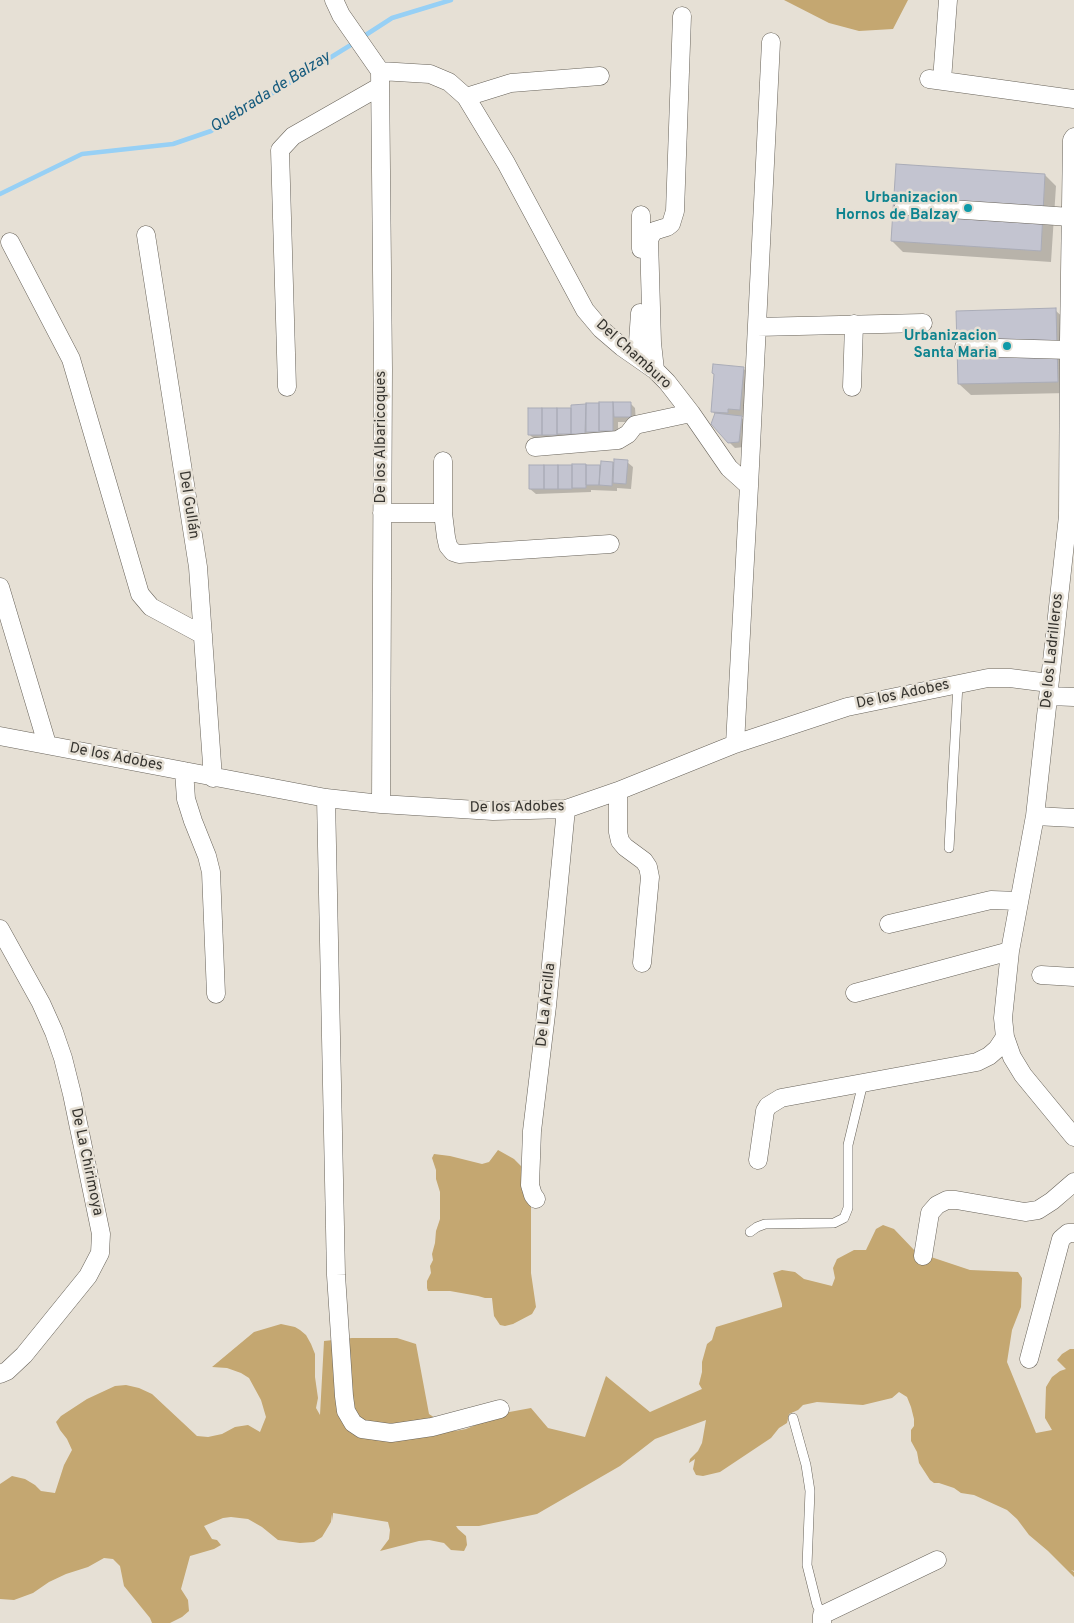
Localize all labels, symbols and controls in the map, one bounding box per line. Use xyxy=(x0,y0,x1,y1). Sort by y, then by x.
water label: Quebrada de Balzay xyxy=(207,48,335,138)
place label: Urbanizacion Hornos de Balzay xyxy=(835,190,958,225)
marker: Urbanizacion Hornos de Balzay xyxy=(962,202,974,214)
street label: Del Chamburo xyxy=(592,316,674,394)
place label: Urbanizacion Santa Maria xyxy=(904,328,997,363)
marker: Urbanizacion Santa Maria xyxy=(1001,340,1013,352)
street label: De los Albaricoques xyxy=(373,371,391,503)
street label: Del Gullán xyxy=(174,470,202,540)
street label: De los Ladrilleros xyxy=(1038,593,1068,709)
street label: De los Adobes xyxy=(855,676,951,714)
street label: De los Adobes xyxy=(68,740,164,776)
street label: De los Adobes xyxy=(469,798,565,818)
street label: De La Arcilla xyxy=(534,962,560,1048)
street label: De La Chirimoya xyxy=(66,1106,106,1218)

